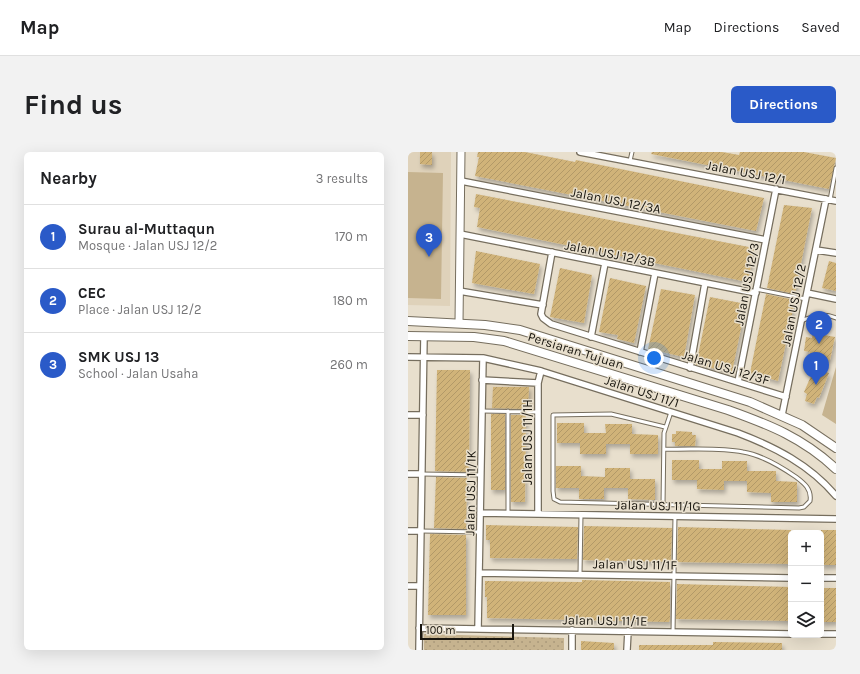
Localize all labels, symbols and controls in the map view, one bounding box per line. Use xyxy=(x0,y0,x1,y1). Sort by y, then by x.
text: Map xyxy=(20,17,59,39)
text: Map xyxy=(664,19,692,36)
text: Directions xyxy=(714,19,779,36)
text: Saved xyxy=(801,19,840,36)
button: Directions xyxy=(731,86,836,123)
text: Find us xyxy=(24,88,123,121)
street label: Jalan USJ 12/1 xyxy=(705,157,787,188)
text: Nearby xyxy=(40,168,97,188)
text: 3 results xyxy=(316,171,368,186)
street label: Jalan USJ 12/3A xyxy=(570,184,663,217)
text: Surau al-Muttaqun xyxy=(78,220,215,238)
pin: 3 xyxy=(416,224,442,257)
text: 1 xyxy=(51,229,55,244)
text: 170 m xyxy=(335,229,368,244)
street label: Jalan USJ 12/3B xyxy=(563,237,656,270)
text: Mosque · Jalan USJ 12/2 xyxy=(78,238,217,253)
street label: Jalan USJ 12/3 xyxy=(731,241,762,327)
street label: Jalan USJ 12/2 xyxy=(778,263,809,348)
text: CEC xyxy=(78,284,106,302)
text: 2 xyxy=(49,293,57,308)
text: 180 m xyxy=(333,293,368,308)
text: Place · Jalan USJ 12/2 xyxy=(78,302,202,317)
pin: 2 xyxy=(806,311,832,344)
street label: Persiaran Tujuan xyxy=(526,329,626,372)
street label: Jalan USJ 12/3F xyxy=(680,347,772,388)
text: SMK USJ 13 xyxy=(78,348,159,366)
your location xyxy=(644,348,664,368)
pin: 1 xyxy=(803,352,829,385)
text: 3 xyxy=(49,357,57,372)
text: 260 m xyxy=(330,357,368,372)
text: School · Jalan Usaha xyxy=(78,366,198,381)
street label: Jalan USJ 11/1 xyxy=(603,372,681,411)
street label: Jalan USJ 11/1H xyxy=(520,399,535,485)
street label: Jalan USJ 11/1K xyxy=(462,450,479,536)
street label: Jalan USJ 11/1G xyxy=(615,497,701,514)
map controls xyxy=(788,530,824,638)
button: + xyxy=(788,530,824,566)
street label: Jalan USJ 11/1F xyxy=(593,556,677,573)
button: − xyxy=(788,566,824,602)
button: layers xyxy=(788,602,824,638)
street label: Jalan USJ 11/1E xyxy=(563,612,647,629)
scale bar xyxy=(420,622,514,641)
text: 100 m xyxy=(426,624,456,637)

